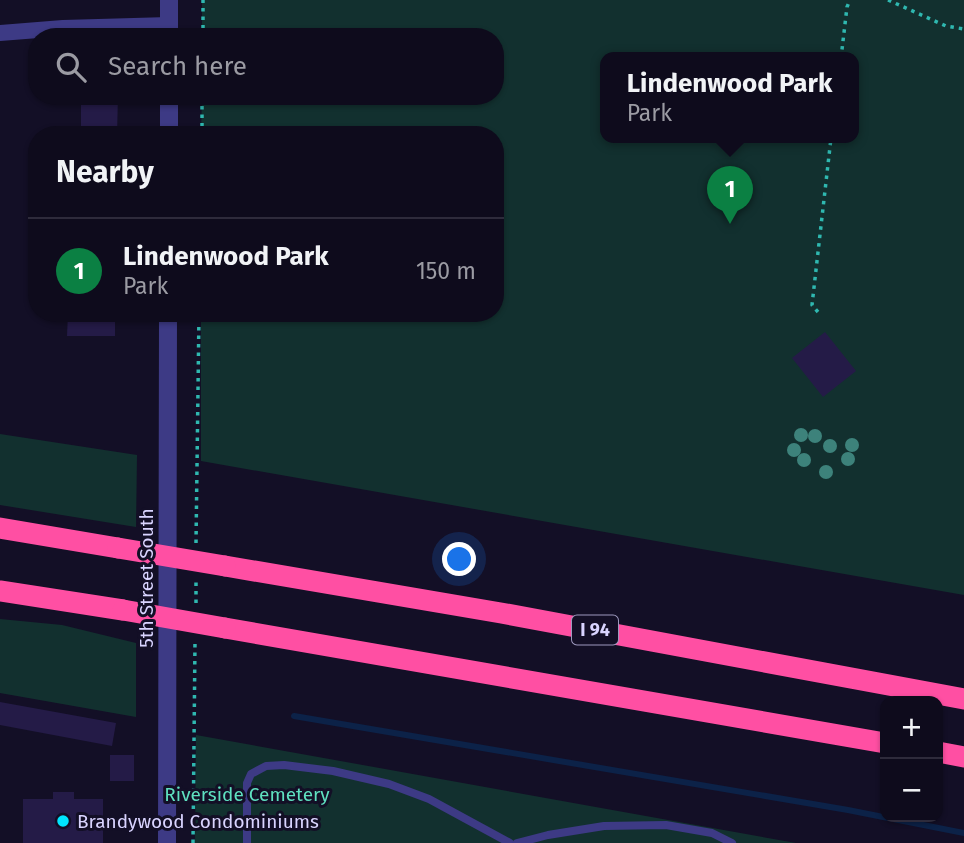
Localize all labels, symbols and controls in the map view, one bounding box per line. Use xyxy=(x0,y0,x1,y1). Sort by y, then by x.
search box xyxy=(28,28,504,105)
icon: search xyxy=(52,48,90,86)
text: Search here xyxy=(108,51,247,82)
popup xyxy=(600,52,859,143)
text: Lindenwood Park xyxy=(627,68,832,99)
text: Park xyxy=(627,99,672,127)
text: Nearby xyxy=(56,154,154,190)
pin: 1 xyxy=(707,166,753,224)
text: Lindenwood Park xyxy=(123,241,329,272)
text: 1 xyxy=(74,257,84,285)
text: 150 m xyxy=(416,257,476,285)
text: Park xyxy=(123,272,168,300)
street label: 5th Street South xyxy=(135,508,158,648)
your location xyxy=(442,542,476,576)
road number: I 94 xyxy=(572,616,618,644)
map controls xyxy=(880,696,943,822)
button: + xyxy=(880,696,943,759)
button: − xyxy=(880,759,943,822)
park label: Riverside Cemetery xyxy=(164,783,330,806)
place label: Brandywood Condominiums xyxy=(77,810,319,833)
marker: Brandywood Condominiums xyxy=(55,813,71,829)

